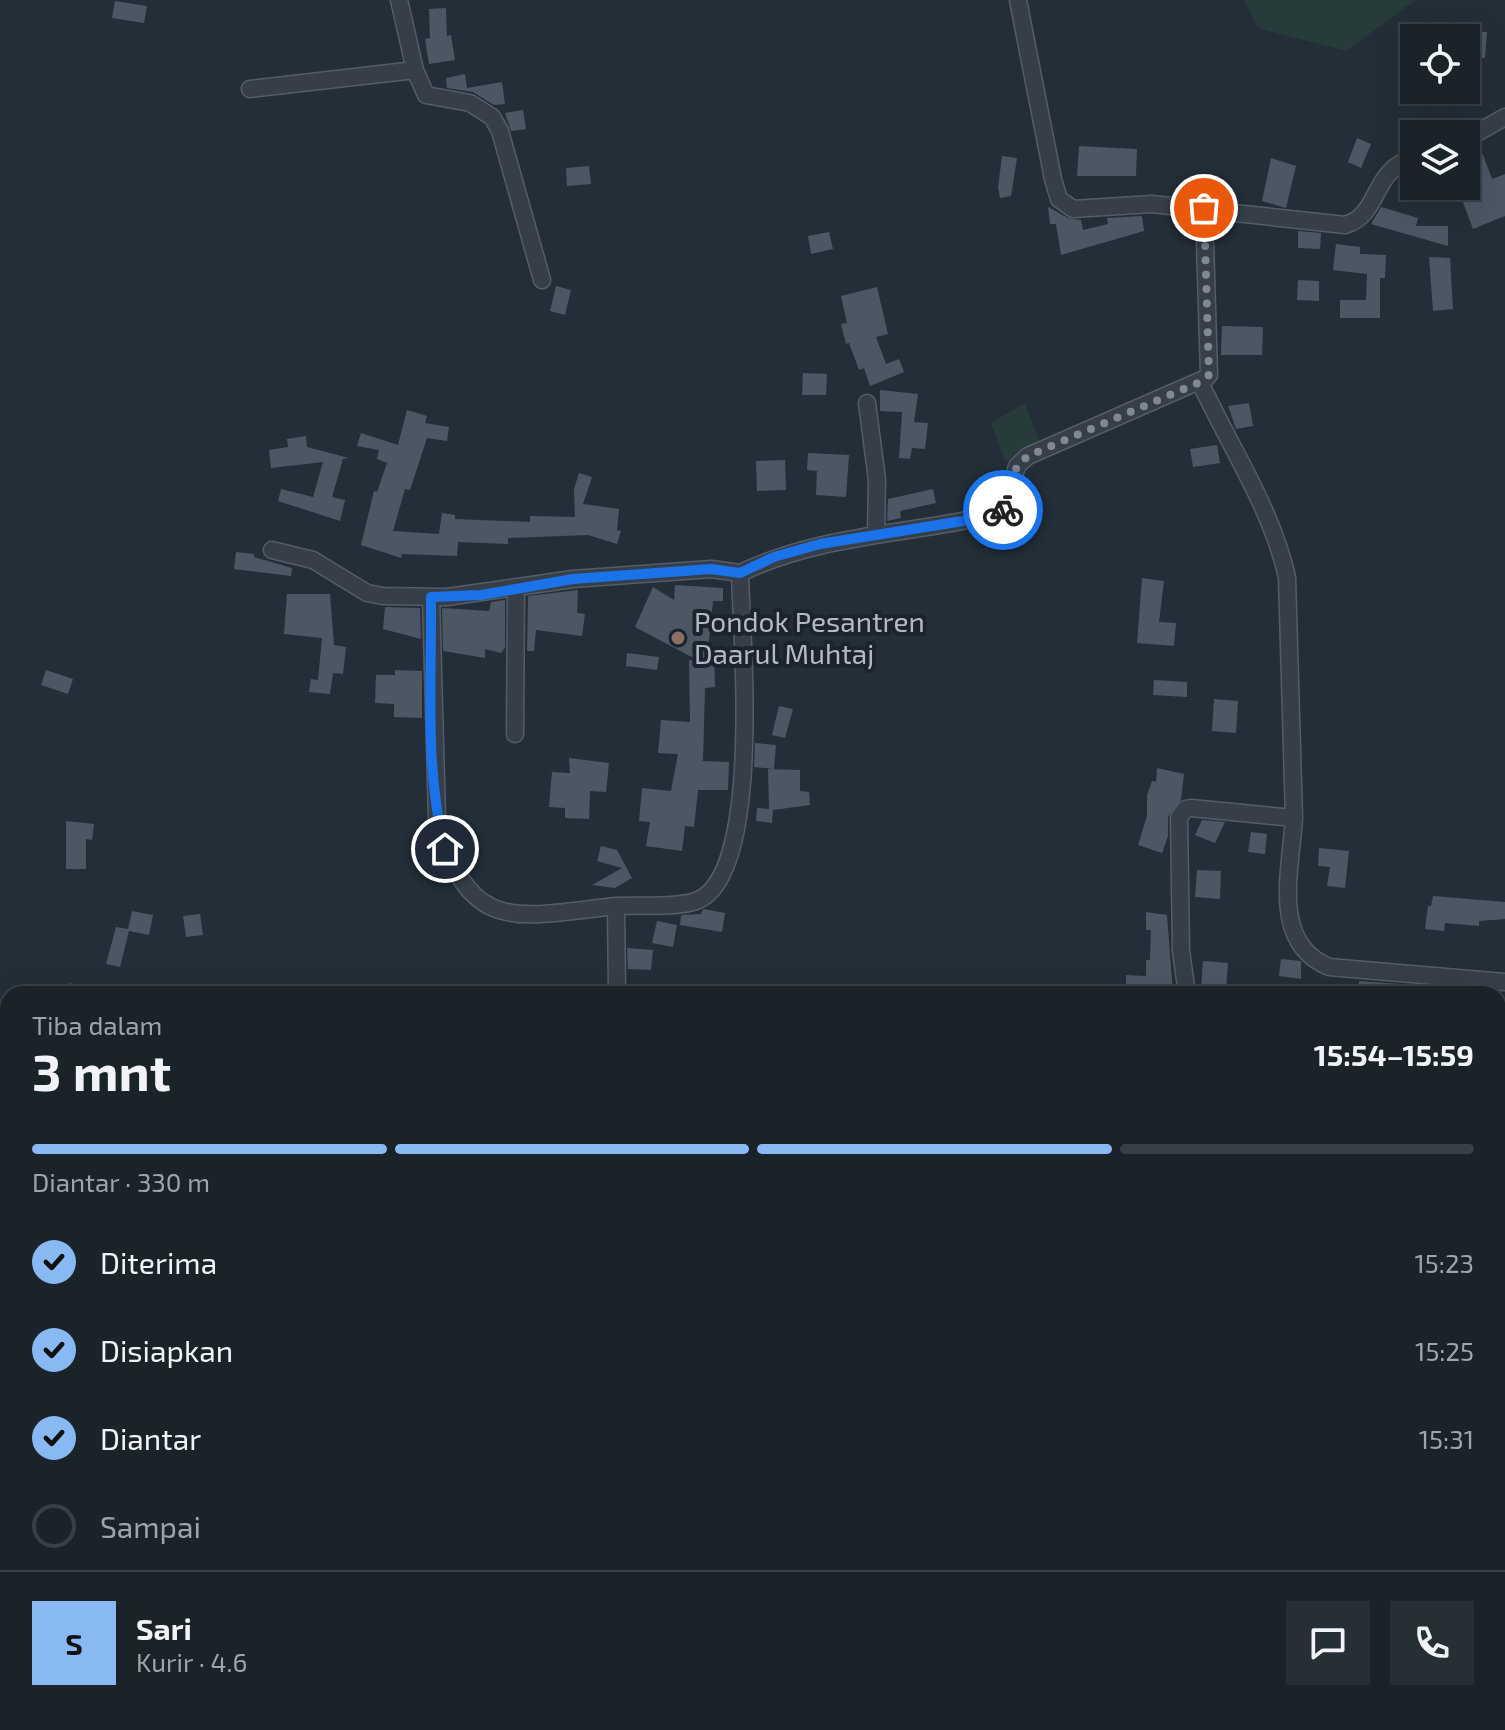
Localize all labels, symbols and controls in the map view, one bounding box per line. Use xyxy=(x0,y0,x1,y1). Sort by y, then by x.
map controls xyxy=(1400,24,1480,200)
button: locate xyxy=(1400,24,1480,104)
button: layers xyxy=(1400,120,1480,200)
pin xyxy=(1170,174,1238,242)
icon: bag xyxy=(1182,186,1226,230)
courier xyxy=(963,470,1043,550)
icon: bike xyxy=(981,488,1025,532)
place label: Pondok Pesantren Daarul Muhtaj xyxy=(694,604,925,670)
marker: Pondok Pesantren Daarul Muhtaj xyxy=(669,629,687,647)
pin xyxy=(411,815,479,883)
icon: home xyxy=(423,827,467,871)
text: Tiba dalam xyxy=(32,1009,162,1040)
text: 15:54–15:59 xyxy=(1314,1036,1474,1072)
text: 3 mnt xyxy=(32,1039,171,1101)
text: Diantar · 330 m xyxy=(32,1166,210,1197)
icon: check xyxy=(32,1240,76,1284)
text: Diterima xyxy=(100,1244,217,1280)
text: 15:23 xyxy=(1415,1247,1474,1278)
icon: check xyxy=(32,1328,76,1372)
text: Disiapkan xyxy=(100,1332,233,1368)
text: 15:25 xyxy=(1415,1335,1474,1366)
icon: check xyxy=(32,1416,76,1460)
text: Diantar xyxy=(100,1420,201,1456)
text: 15:31 xyxy=(1419,1423,1474,1454)
text: Sampai xyxy=(100,1508,201,1544)
button: chat xyxy=(1286,1601,1370,1685)
button: phone xyxy=(1390,1601,1474,1685)
text: Sari xyxy=(136,1610,192,1646)
text: S xyxy=(65,1625,83,1661)
text: Kurir · 4.6 xyxy=(136,1646,247,1677)

